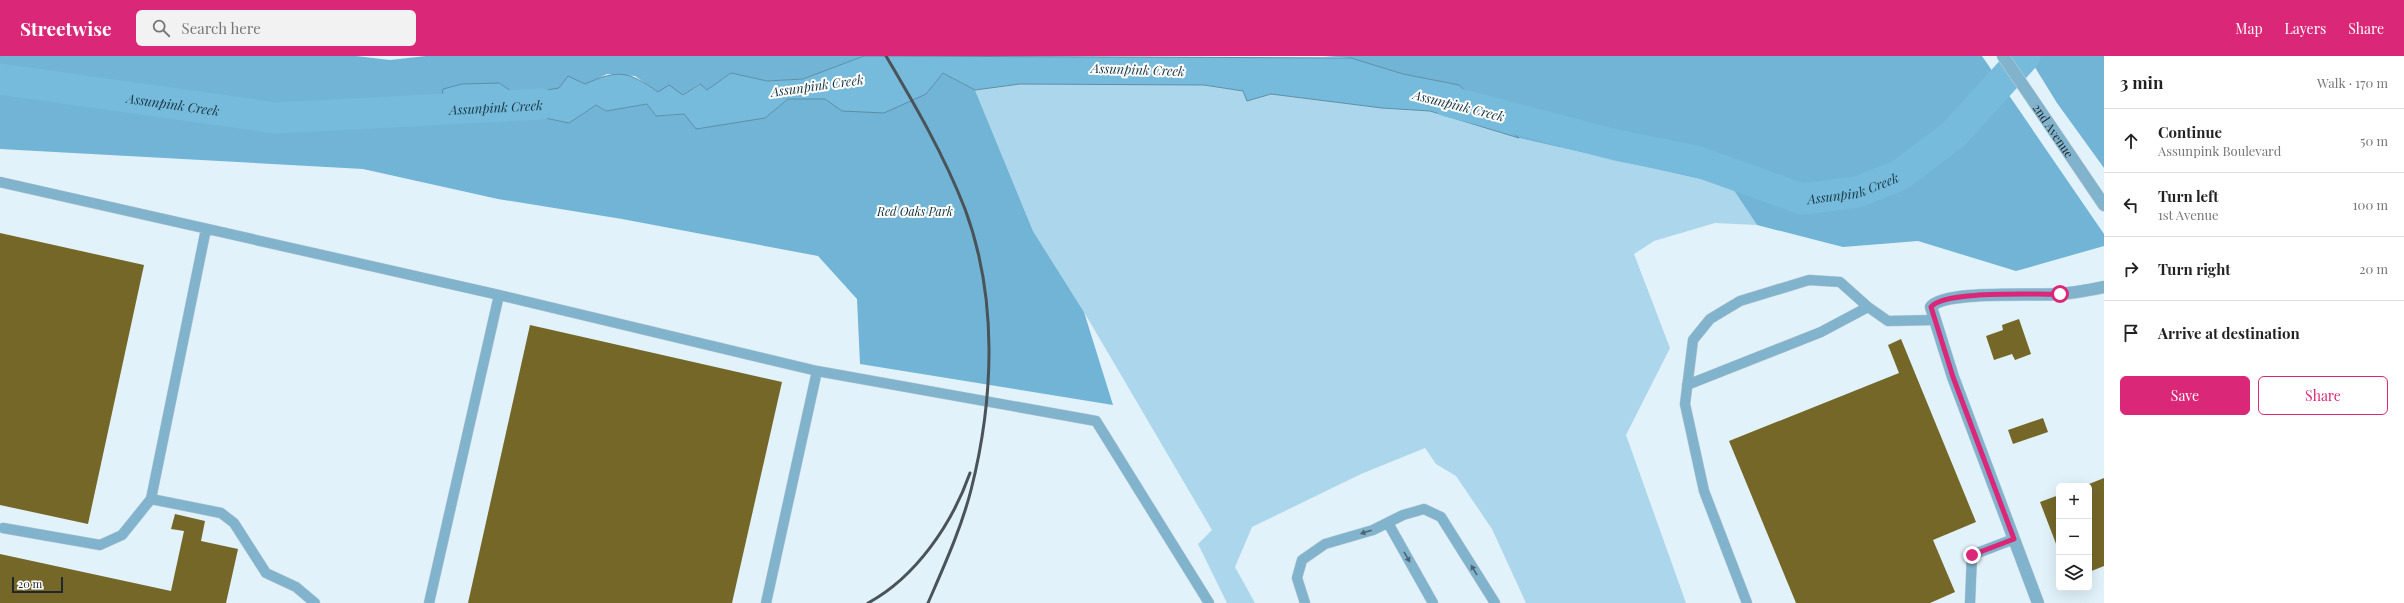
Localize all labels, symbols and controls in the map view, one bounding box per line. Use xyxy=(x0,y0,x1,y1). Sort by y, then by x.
search box xyxy=(136,10,416,46)
text: Streetwise xyxy=(20,15,112,41)
icon: search xyxy=(150,17,172,39)
text: Search here xyxy=(182,18,261,38)
text: Map xyxy=(2235,19,2263,38)
text: Layers xyxy=(2285,19,2326,38)
text: Share xyxy=(2348,19,2384,38)
water label: Assunpink Creek xyxy=(1089,59,1185,79)
water label: Assunpink Creek xyxy=(768,70,865,100)
text: 3 min xyxy=(2120,71,2163,93)
text: Walk · 170 m xyxy=(2317,74,2388,91)
water label: Assunpink Creek xyxy=(1410,85,1507,125)
water label: Assunpink Creek xyxy=(124,88,221,118)
water label: Assunpink Creek xyxy=(447,95,543,117)
street label: 2nd Avenue xyxy=(2029,100,2078,161)
text: Continue xyxy=(2158,122,2222,142)
icon: ahead xyxy=(2120,130,2142,152)
text: 50 m xyxy=(2360,132,2388,149)
text: Assunpink Boulevard xyxy=(2158,142,2281,159)
water label: Assunpink Creek xyxy=(1804,168,1901,207)
text: Turn left xyxy=(2158,186,2219,206)
icon: left xyxy=(2120,194,2142,216)
text: 100 m xyxy=(2353,196,2388,213)
park label: Red Oaks Park xyxy=(876,203,953,219)
text: 1st Avenue xyxy=(2158,206,2219,223)
icon: right xyxy=(2120,258,2142,280)
text: Turn right xyxy=(2158,259,2231,279)
text: 20 m xyxy=(2359,260,2388,277)
route start xyxy=(2051,285,2069,303)
icon: arrive xyxy=(2120,322,2142,344)
text: Arrive at destination xyxy=(2158,323,2300,343)
button: Save xyxy=(2120,376,2250,415)
button: Share xyxy=(2258,376,2388,415)
map controls xyxy=(2056,483,2092,591)
button: + xyxy=(2056,483,2092,519)
button: − xyxy=(2056,519,2092,555)
one-way arrow xyxy=(1360,529,1372,535)
route end xyxy=(1963,546,1981,564)
one-way arrow xyxy=(1403,551,1410,563)
button: layers xyxy=(2056,555,2092,591)
one-way arrow xyxy=(1471,564,1478,576)
scale bar xyxy=(12,575,63,594)
text: 20 m xyxy=(18,576,42,591)

